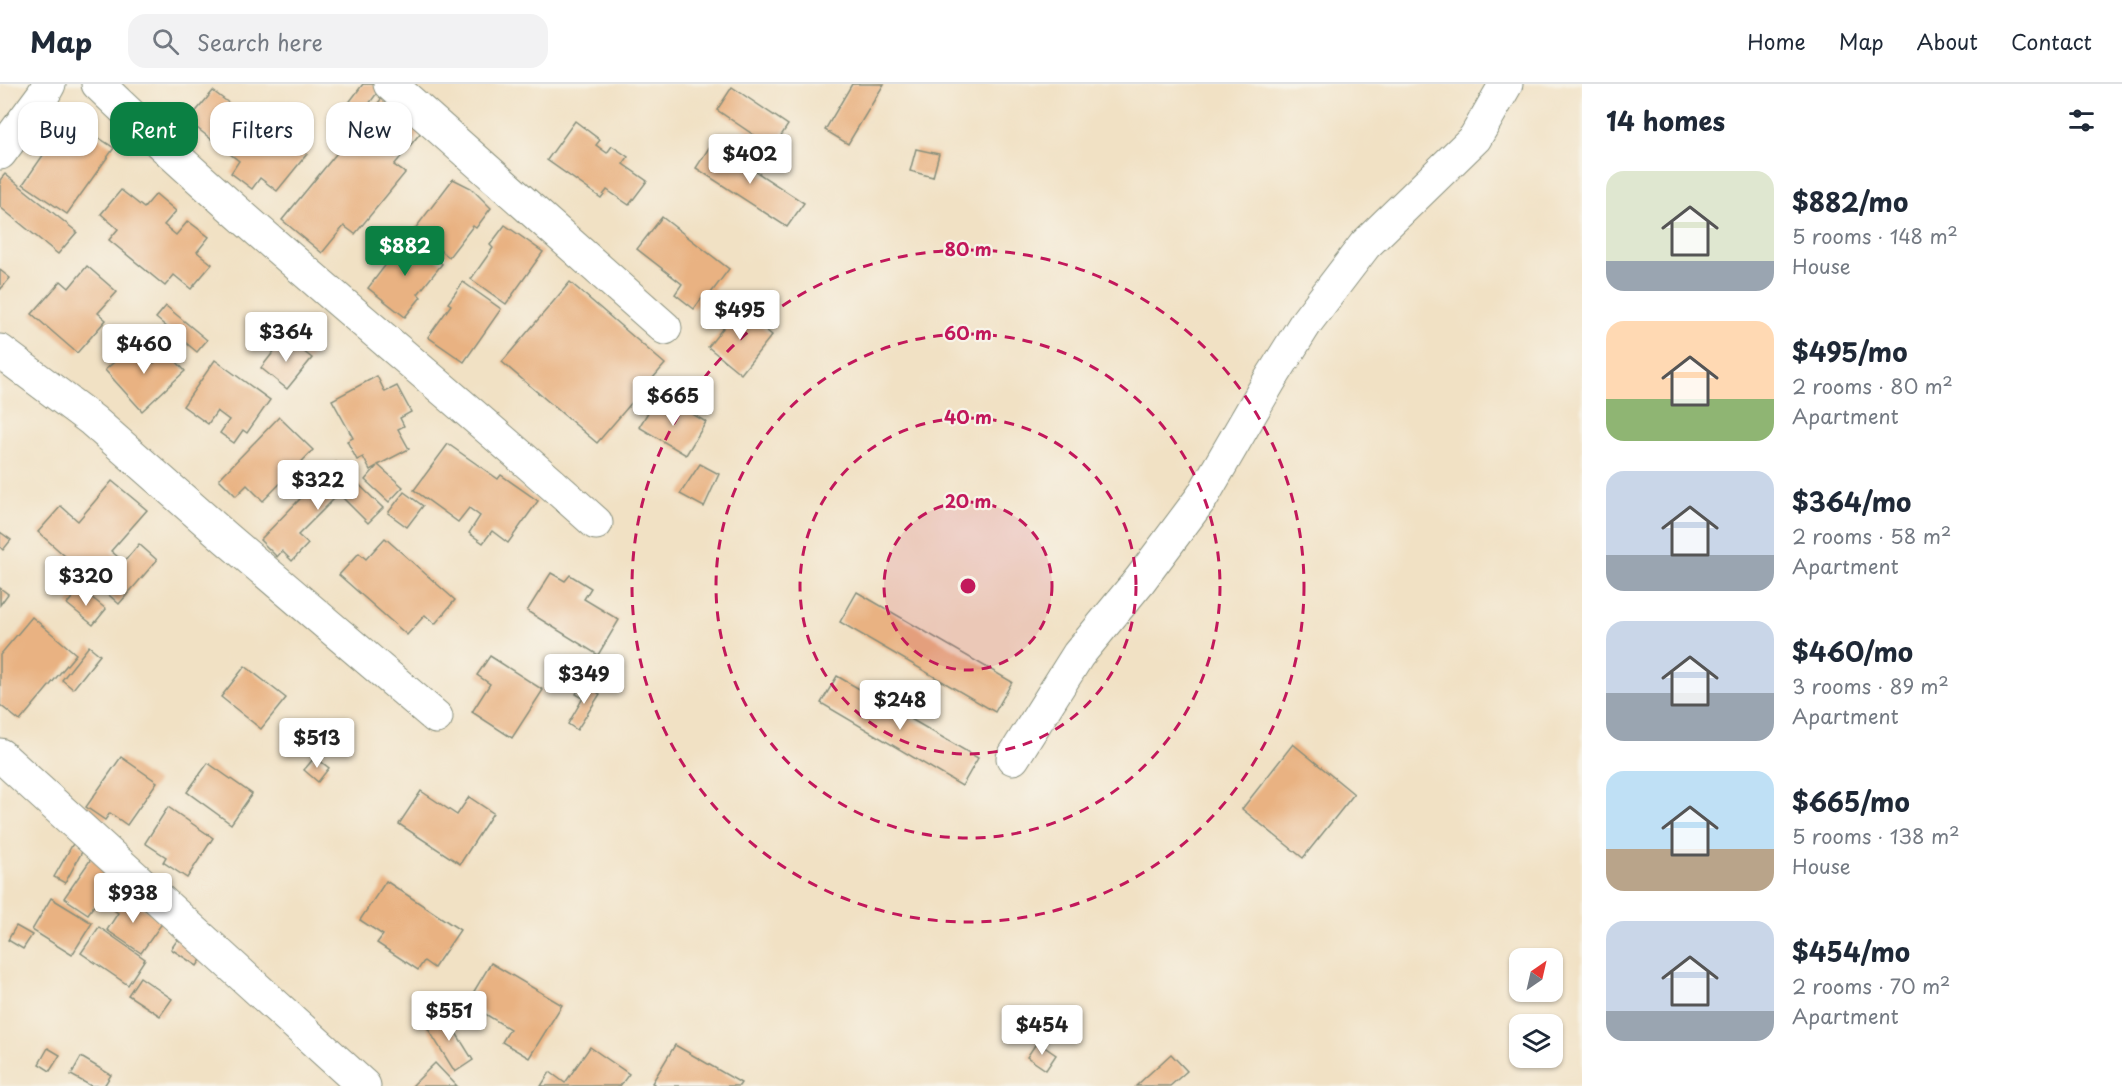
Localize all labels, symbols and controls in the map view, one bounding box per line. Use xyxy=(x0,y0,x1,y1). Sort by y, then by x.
search box xyxy=(128,14,548,68)
text: Map xyxy=(30,20,92,63)
icon: search xyxy=(149,25,182,58)
text: Search here xyxy=(197,25,323,58)
text: Home xyxy=(1747,25,1806,57)
text: Map xyxy=(1839,25,1884,57)
text: About xyxy=(1917,25,1978,57)
text: Contact xyxy=(2011,25,2092,57)
text: 14 homes xyxy=(1606,101,1725,140)
chip: Buy xyxy=(18,102,98,156)
chip: Rent xyxy=(110,102,198,156)
chip: Filters xyxy=(210,102,314,156)
chip: New xyxy=(326,102,412,156)
icon: filters xyxy=(2065,104,2098,137)
pin: $402 xyxy=(714,134,786,185)
text: $402 xyxy=(723,138,777,168)
text: $882/mo xyxy=(1792,182,1908,221)
icon: home xyxy=(1654,195,1726,267)
text: 5 rooms · 148 m² xyxy=(1792,221,1958,251)
pin: $882 xyxy=(369,226,441,277)
text: $882 xyxy=(379,230,431,260)
text: 80 m xyxy=(944,235,992,262)
text: House xyxy=(1792,251,1851,281)
pin: $495 xyxy=(704,290,776,341)
text: $495 xyxy=(715,294,765,324)
pin: $364 xyxy=(250,312,322,363)
text: $364 xyxy=(259,316,313,346)
text: 60 m xyxy=(944,319,992,346)
pin: $460 xyxy=(108,324,180,375)
text: $460 xyxy=(116,328,172,358)
text: $495/mo xyxy=(1792,332,1907,371)
icon: home xyxy=(1654,345,1726,417)
text: 2 rooms · 80 m² xyxy=(1792,371,1953,401)
pin: $665 xyxy=(637,376,709,427)
text: $665 xyxy=(647,380,699,410)
text: Apartment xyxy=(1792,401,1899,431)
text: 40 m xyxy=(944,403,992,430)
pin: $322 xyxy=(282,460,354,511)
text: $322 xyxy=(292,464,344,494)
text: $364/mo xyxy=(1792,482,1911,521)
text: 20 m xyxy=(945,487,991,514)
icon: home xyxy=(1654,495,1726,567)
text: 2 rooms · 58 m² xyxy=(1792,521,1951,551)
text: Apartment xyxy=(1792,551,1899,581)
pin: $320 xyxy=(50,556,122,607)
text: $320 xyxy=(59,560,113,590)
centre of rings xyxy=(958,576,978,596)
text: $460/mo xyxy=(1792,632,1913,671)
icon: home xyxy=(1654,645,1726,717)
pin: $349 xyxy=(548,654,620,705)
text: $349 xyxy=(558,658,610,688)
text: 3 rooms · 89 m² xyxy=(1792,671,1949,701)
pin: $248 xyxy=(864,680,936,731)
text: $248 xyxy=(874,684,926,714)
text: Apartment xyxy=(1792,701,1899,731)
pin: $513 xyxy=(281,718,353,769)
text: $513 xyxy=(293,722,341,752)
text: $665/mo xyxy=(1792,782,1910,821)
icon: home xyxy=(1654,795,1726,867)
text: 5 rooms · 138 m² xyxy=(1792,821,1960,851)
text: House xyxy=(1792,851,1851,881)
pin: $938 xyxy=(97,873,169,924)
text: $938 xyxy=(108,877,158,907)
text: $454/mo xyxy=(1792,932,1910,971)
icon: home xyxy=(1654,945,1726,1017)
north arrow xyxy=(1509,948,1563,1002)
map controls xyxy=(1509,948,1563,1068)
text: 2 rooms · 70 m² xyxy=(1792,971,1950,1001)
pin: $551 xyxy=(413,991,485,1042)
text: $551 xyxy=(426,995,472,1025)
text: Apartment xyxy=(1792,1001,1899,1031)
pin: $454 xyxy=(1006,1005,1078,1056)
text: $454 xyxy=(1016,1009,1068,1039)
button: layers xyxy=(1509,1014,1563,1068)

